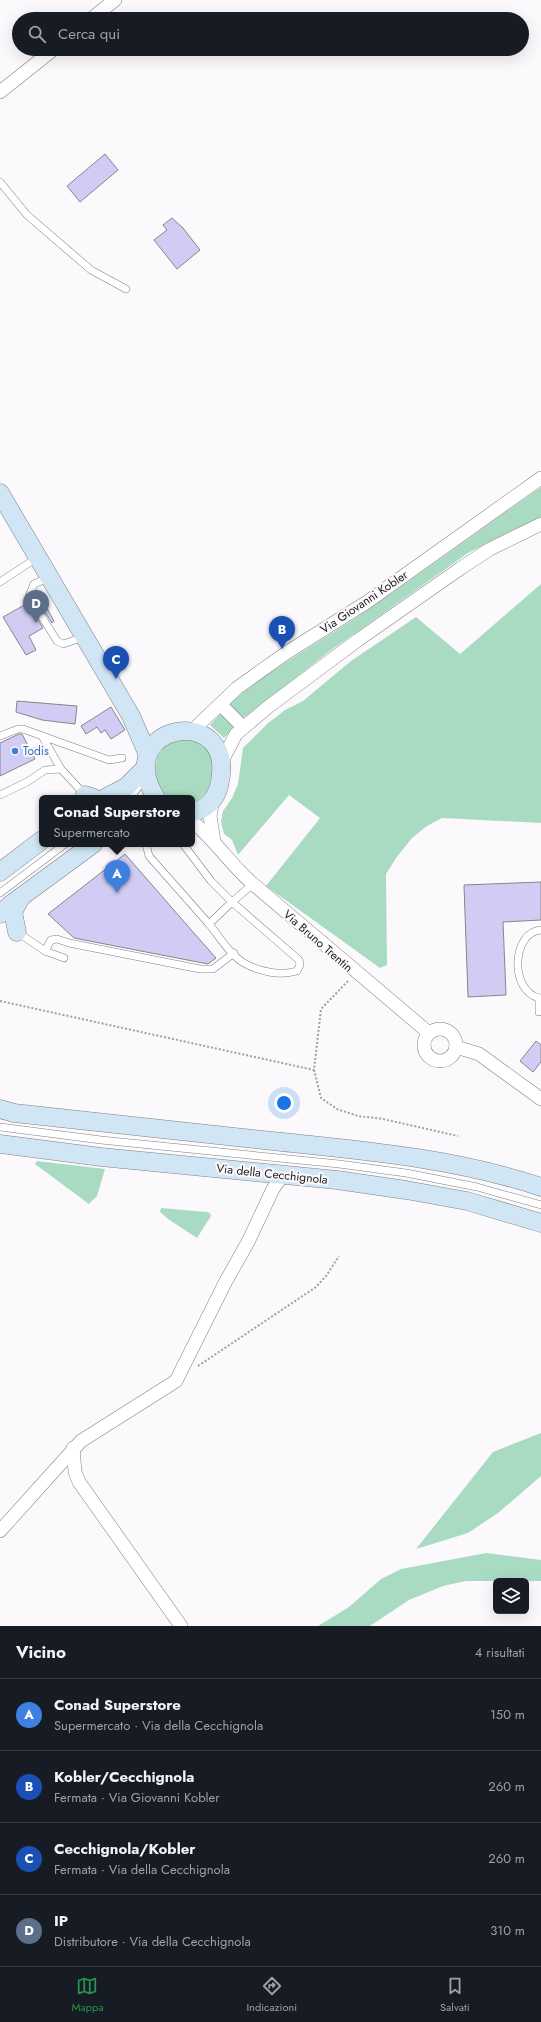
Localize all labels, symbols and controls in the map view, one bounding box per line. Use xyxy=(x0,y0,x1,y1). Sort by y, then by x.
search box xyxy=(12,12,529,56)
icon: search xyxy=(26,23,48,45)
text: Cerca qui xyxy=(58,23,120,45)
street label: Via Giovanni Kobler xyxy=(316,565,412,638)
pin: D xyxy=(23,590,49,623)
pin: B xyxy=(269,616,295,649)
pin: C xyxy=(103,646,129,679)
place label: Todis xyxy=(23,742,49,760)
marker: Todis xyxy=(10,746,20,756)
popup xyxy=(39,795,195,847)
text: Conad Superstore xyxy=(54,801,180,823)
text: Supermercato xyxy=(54,823,130,842)
pin: A xyxy=(104,860,130,893)
street label: Via Bruno Trentin xyxy=(279,906,357,976)
your location xyxy=(274,1093,294,1113)
street label: Via della Cecchignola xyxy=(215,1159,329,1189)
map controls xyxy=(493,1578,529,1614)
button: layers xyxy=(493,1578,529,1614)
text: Vicino xyxy=(16,1640,66,1664)
text: 4 risultati xyxy=(475,1643,525,1662)
text: Conad Superstore xyxy=(54,1694,181,1716)
text: A xyxy=(24,1705,34,1724)
text: 150 m xyxy=(490,1705,525,1724)
text: Supermercato · Via della Cecchignola xyxy=(54,1716,263,1735)
text: Kobler/Cecchignola xyxy=(54,1766,194,1788)
text: B xyxy=(25,1777,33,1796)
text: 260 m xyxy=(488,1777,525,1796)
text: Fermata · Via Giovanni Kobler xyxy=(54,1788,220,1807)
text: Cecchignola/Kobler xyxy=(54,1838,195,1860)
text: C xyxy=(24,1849,34,1868)
text: 260 m xyxy=(488,1849,525,1868)
text: Fermata · Via della Cecchignola xyxy=(54,1860,230,1879)
text: IP xyxy=(54,1910,68,1932)
text: D xyxy=(24,1921,34,1940)
text: 310 m xyxy=(490,1921,525,1940)
text: Distributore · Via della Cecchignola xyxy=(54,1932,251,1951)
tab: Mappa xyxy=(71,1975,104,2015)
tab: Indicazioni xyxy=(246,1975,297,2015)
tab: Salvati xyxy=(440,1975,470,2015)

